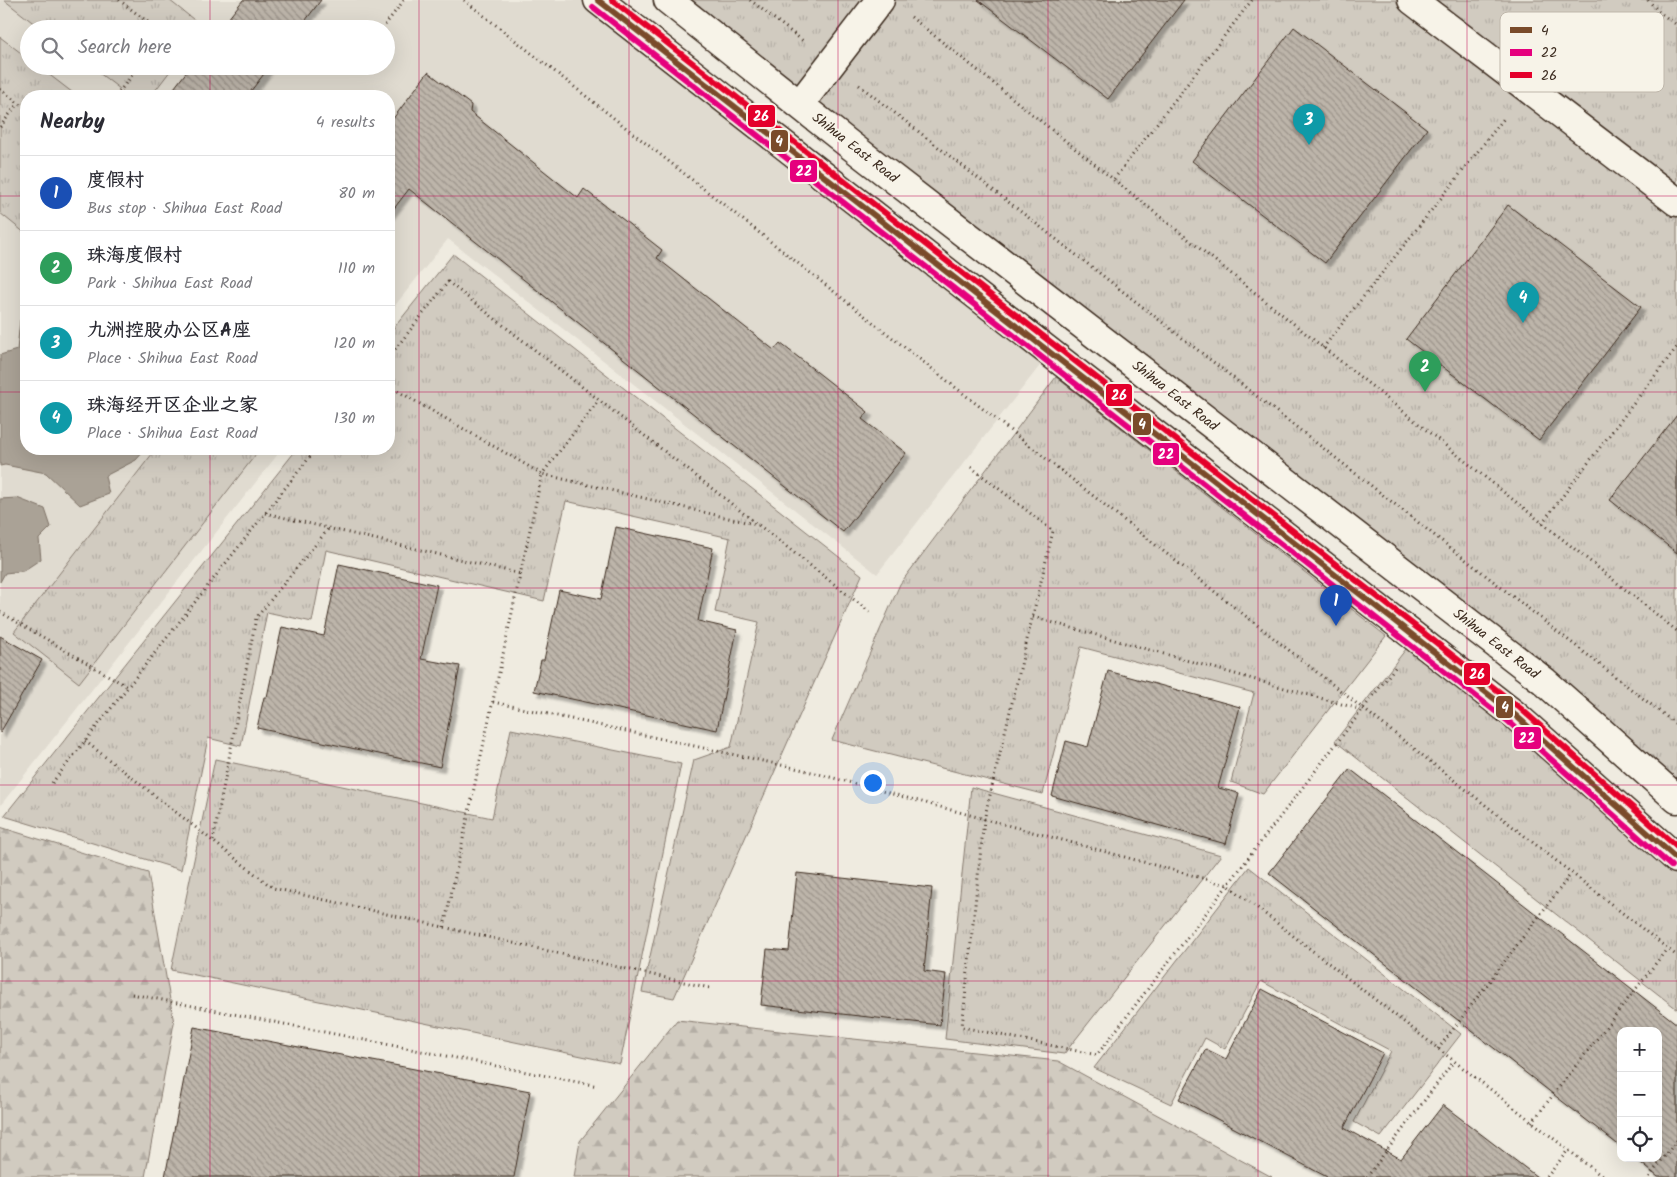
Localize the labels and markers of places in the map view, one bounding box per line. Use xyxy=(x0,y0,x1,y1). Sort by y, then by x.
pin: 3 xyxy=(1293,104,1325,145)
pin: 4 xyxy=(1507,282,1539,323)
pin: 2 xyxy=(1409,351,1441,392)
pin: 1 xyxy=(1320,585,1352,626)

